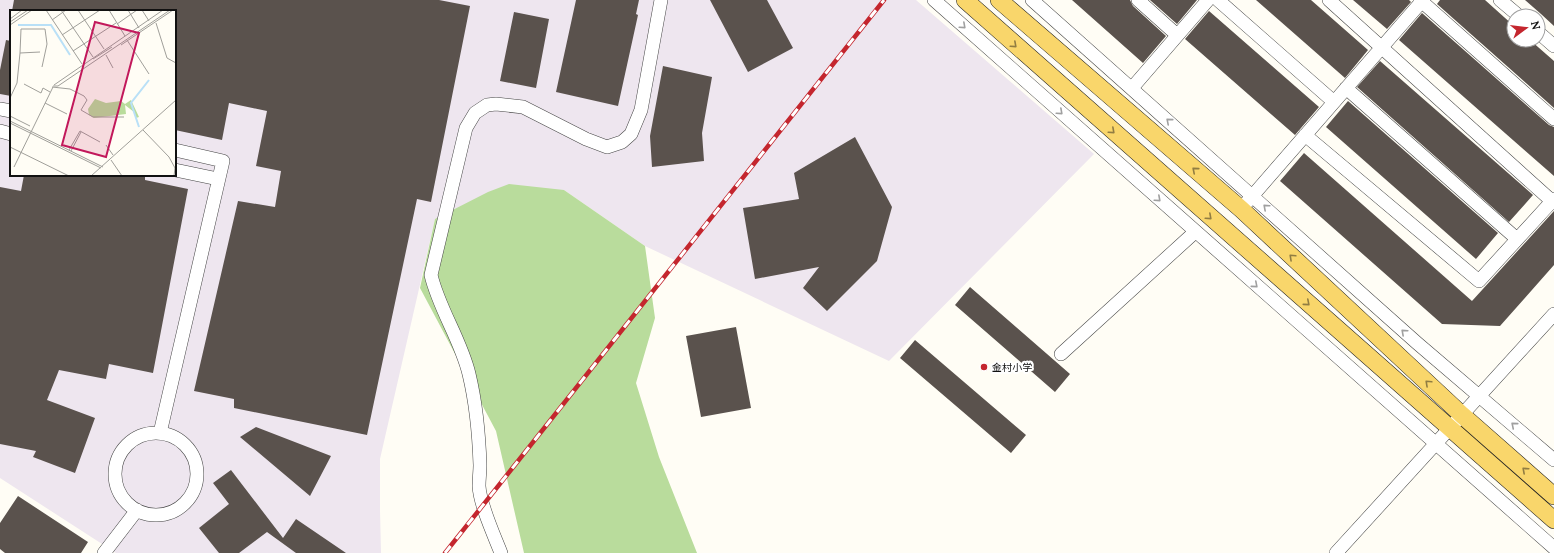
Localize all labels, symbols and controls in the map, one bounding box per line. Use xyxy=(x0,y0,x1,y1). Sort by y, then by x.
north arrow xyxy=(1506,8,1546,48)
inset map xyxy=(10,10,176,176)
text: N xyxy=(1528,19,1544,32)
one-way arrow xyxy=(959,21,966,28)
one-way arrow xyxy=(1010,40,1017,47)
one-way arrow xyxy=(1056,108,1063,115)
one-way arrow xyxy=(1166,119,1174,126)
one-way arrow xyxy=(1107,126,1114,133)
one-way arrow xyxy=(1193,167,1200,174)
one-way arrow xyxy=(1153,194,1160,201)
one-way arrow xyxy=(1264,205,1271,212)
one-way arrow xyxy=(1204,213,1212,220)
one-way arrow xyxy=(1289,254,1297,262)
one-way arrow xyxy=(1250,280,1258,288)
one-way arrow xyxy=(1302,298,1310,305)
one-way arrow xyxy=(1402,330,1409,337)
place label: 金村小学 xyxy=(992,361,1032,374)
marker: 金村小学 xyxy=(979,362,989,372)
one-way arrow xyxy=(1425,380,1433,388)
one-way arrow xyxy=(1511,423,1519,430)
one-way arrow xyxy=(1522,468,1530,475)

